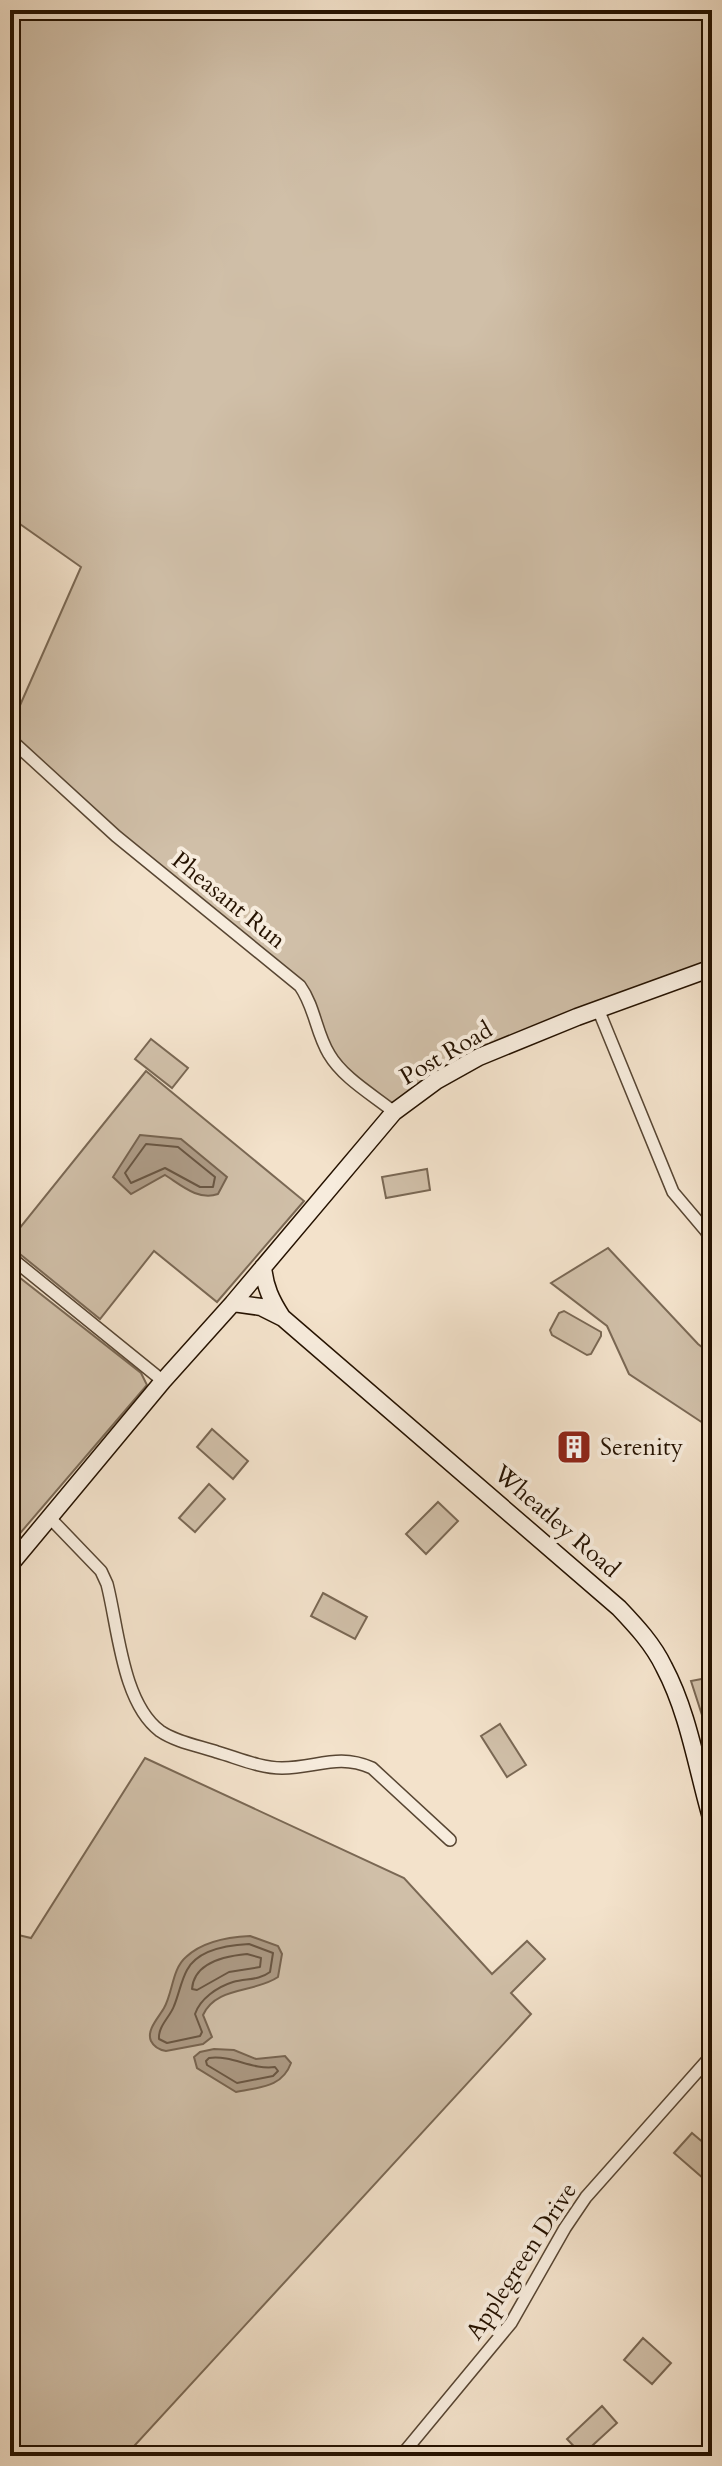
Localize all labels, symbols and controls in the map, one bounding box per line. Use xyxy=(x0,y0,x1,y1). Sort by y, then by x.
street label: Pheasant Run xyxy=(165,844,293,957)
street label: Post Road xyxy=(394,1014,499,1093)
building icon: Serenity xyxy=(555,1428,593,1466)
place label: Serenity xyxy=(600,1431,684,1464)
street label: Wheatley Road xyxy=(486,1457,627,1586)
street label: Applegreen Drive xyxy=(458,2176,585,2346)

